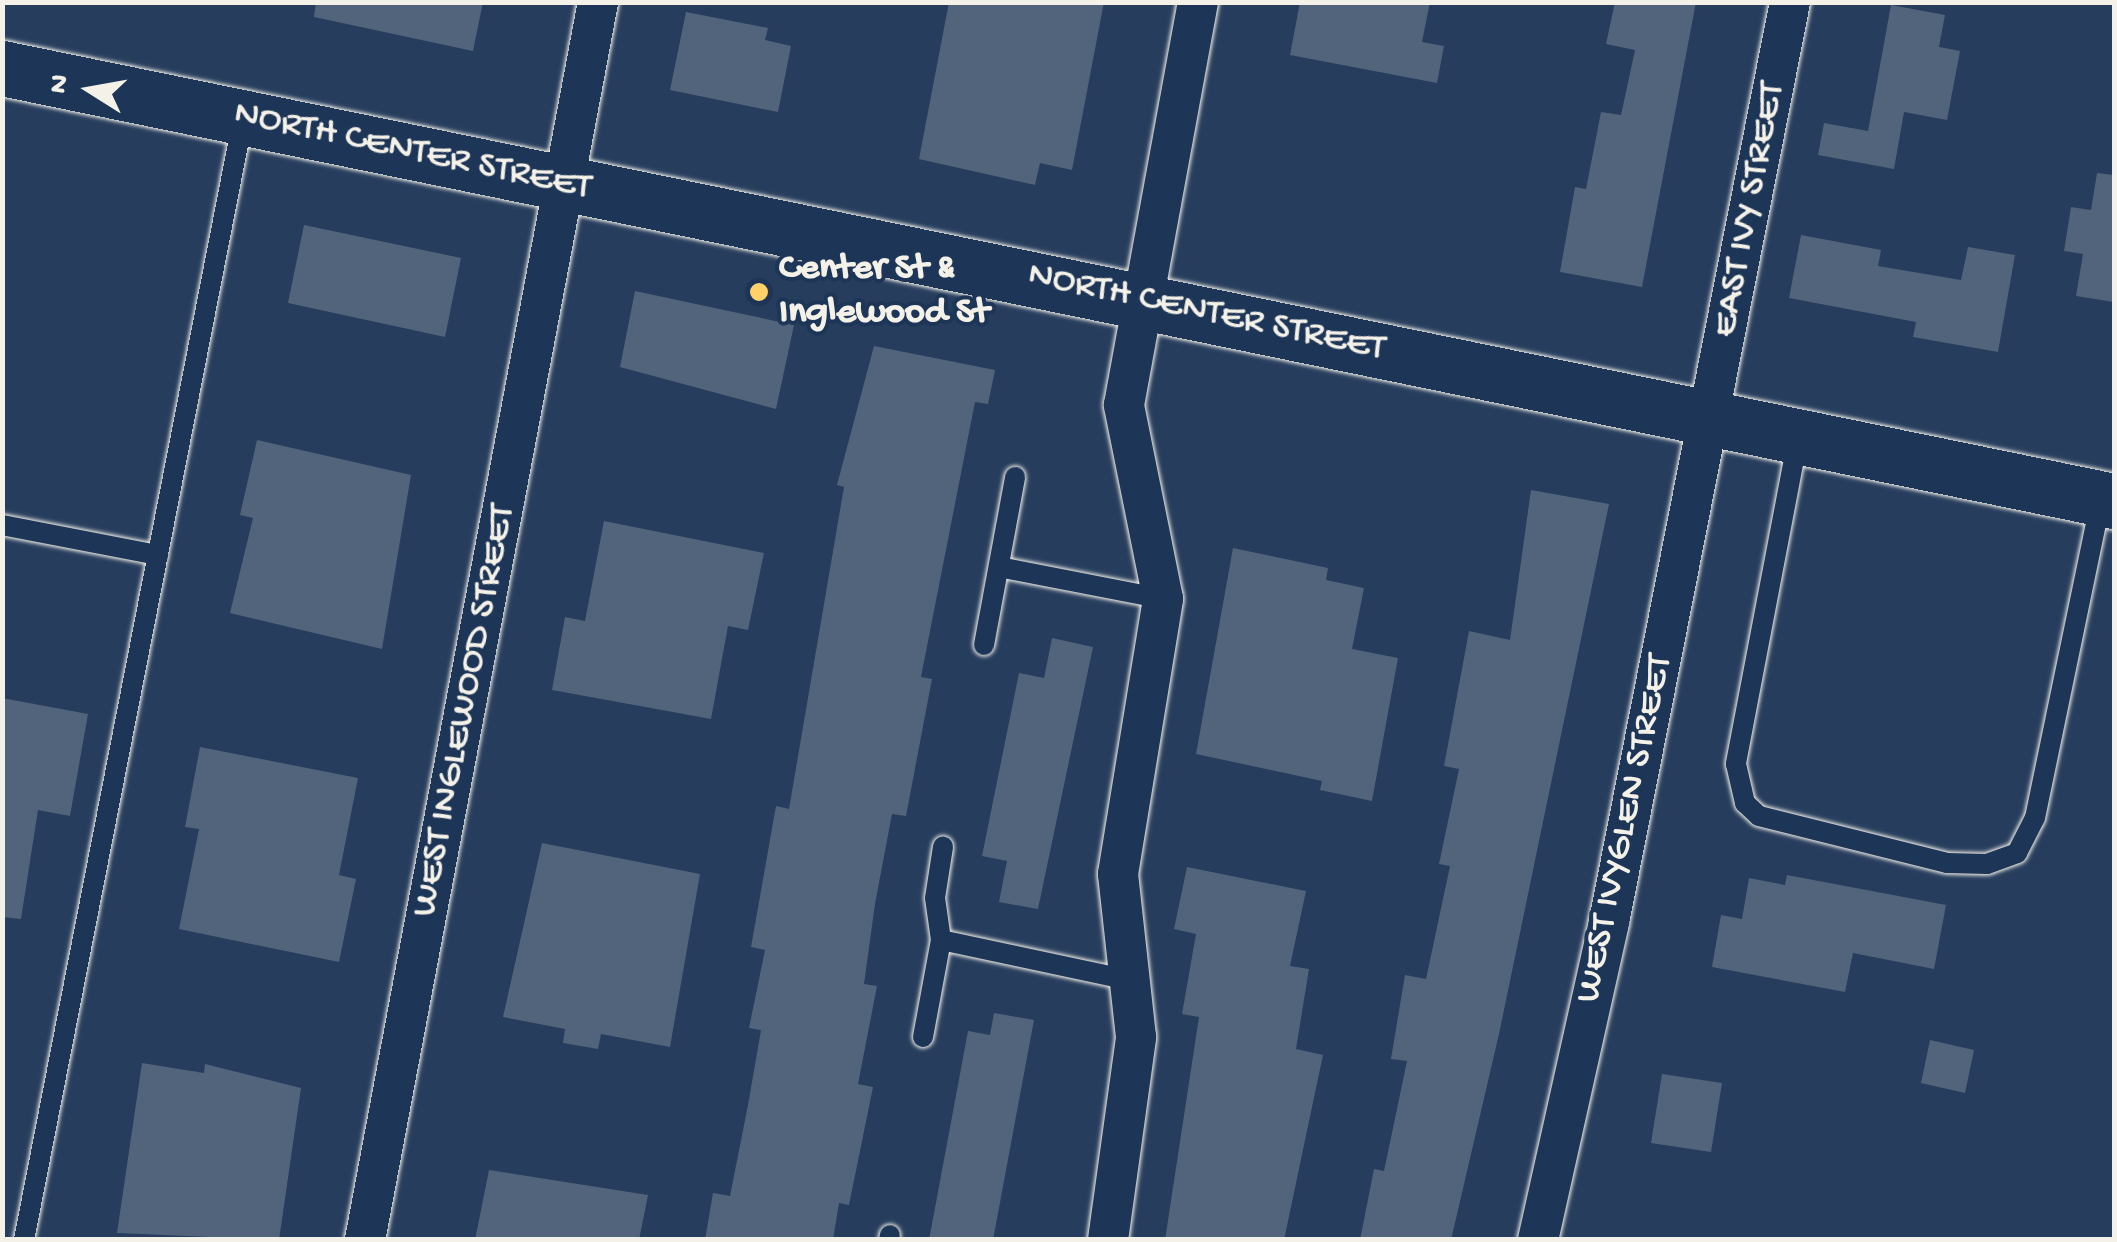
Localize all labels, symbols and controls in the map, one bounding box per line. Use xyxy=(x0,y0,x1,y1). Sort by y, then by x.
north arrow xyxy=(40,40,140,140)
text: N xyxy=(42,72,78,96)
street label: EAST IVY STREET xyxy=(1703,79,1797,341)
street label: NORTH CENTER STREET xyxy=(230,92,594,212)
place label: Center St & Inglewood St xyxy=(779,247,989,336)
street label: NORTH CENTER STREET xyxy=(1024,253,1388,373)
marker: Center St & Inglewood St xyxy=(748,281,770,303)
street label: WEST INGLEWOOD STREET xyxy=(403,501,527,921)
street label: WEST IVYGLEN STREET xyxy=(1567,651,1685,1007)

